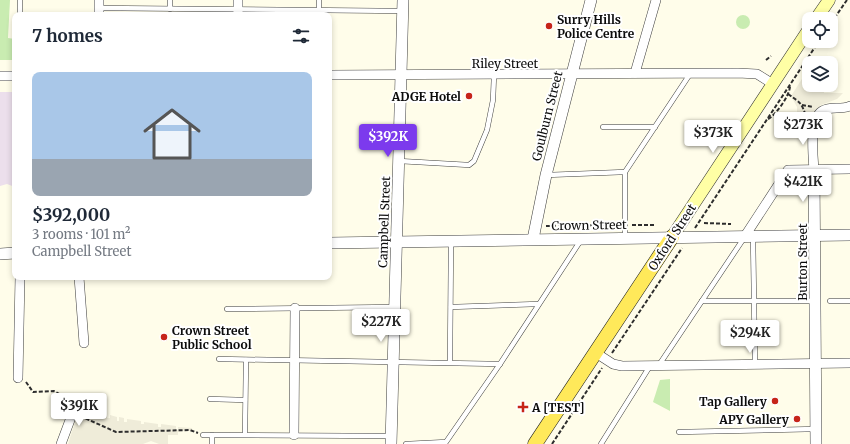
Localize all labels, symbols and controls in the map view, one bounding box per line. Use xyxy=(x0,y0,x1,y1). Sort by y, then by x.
place label: Surry Hills Police Centre xyxy=(557,12,635,41)
map controls xyxy=(802,12,838,92)
button: locate xyxy=(802,12,838,48)
marker: Surry Hills Police Centre xyxy=(544,21,554,31)
text: 7 homes xyxy=(32,25,103,47)
icon: filters xyxy=(290,25,312,47)
street label: Riley Street xyxy=(472,56,539,71)
button: layers xyxy=(802,56,838,92)
street label: Goulburn Street xyxy=(529,69,566,163)
place label: ADGE Hotel xyxy=(391,89,461,104)
marker: ADGE Hotel xyxy=(464,91,474,101)
icon: home xyxy=(136,98,208,170)
pin: $273K xyxy=(775,112,831,146)
text: $273K xyxy=(783,116,823,133)
pin: $373K xyxy=(685,120,741,154)
pin: $392K xyxy=(360,124,416,158)
text: $373K xyxy=(693,124,733,141)
text: $392K xyxy=(368,128,408,145)
pin: $421K xyxy=(775,169,831,203)
text: $421K xyxy=(783,173,823,190)
street label: Campbell Street xyxy=(375,176,393,268)
street label: Oxford Street xyxy=(645,200,699,273)
text: $392,000 xyxy=(32,204,110,226)
street label: Crown Street xyxy=(551,217,627,233)
street label: Burton Street xyxy=(795,223,810,301)
text: 3 rooms · 101 m² xyxy=(32,226,130,243)
text: Campbell Street xyxy=(32,243,131,260)
pin: $227K xyxy=(353,309,409,343)
text: $227K xyxy=(361,313,401,330)
pin: $294K xyxy=(722,320,778,354)
place label: Crown Street Public School xyxy=(172,323,252,352)
text: $294K xyxy=(729,324,771,341)
marker: Crown Street Public School xyxy=(159,332,169,342)
pin: $391K xyxy=(51,393,107,427)
place label: Tap Gallery xyxy=(699,394,768,409)
marker: Tap Gallery xyxy=(770,396,780,406)
text: $391K xyxy=(60,397,98,414)
place label: A [TEST] xyxy=(531,400,584,415)
marker: A [TEST] xyxy=(517,401,529,413)
place label: APY Gallery xyxy=(718,412,790,427)
marker: APY Gallery xyxy=(792,414,802,424)

